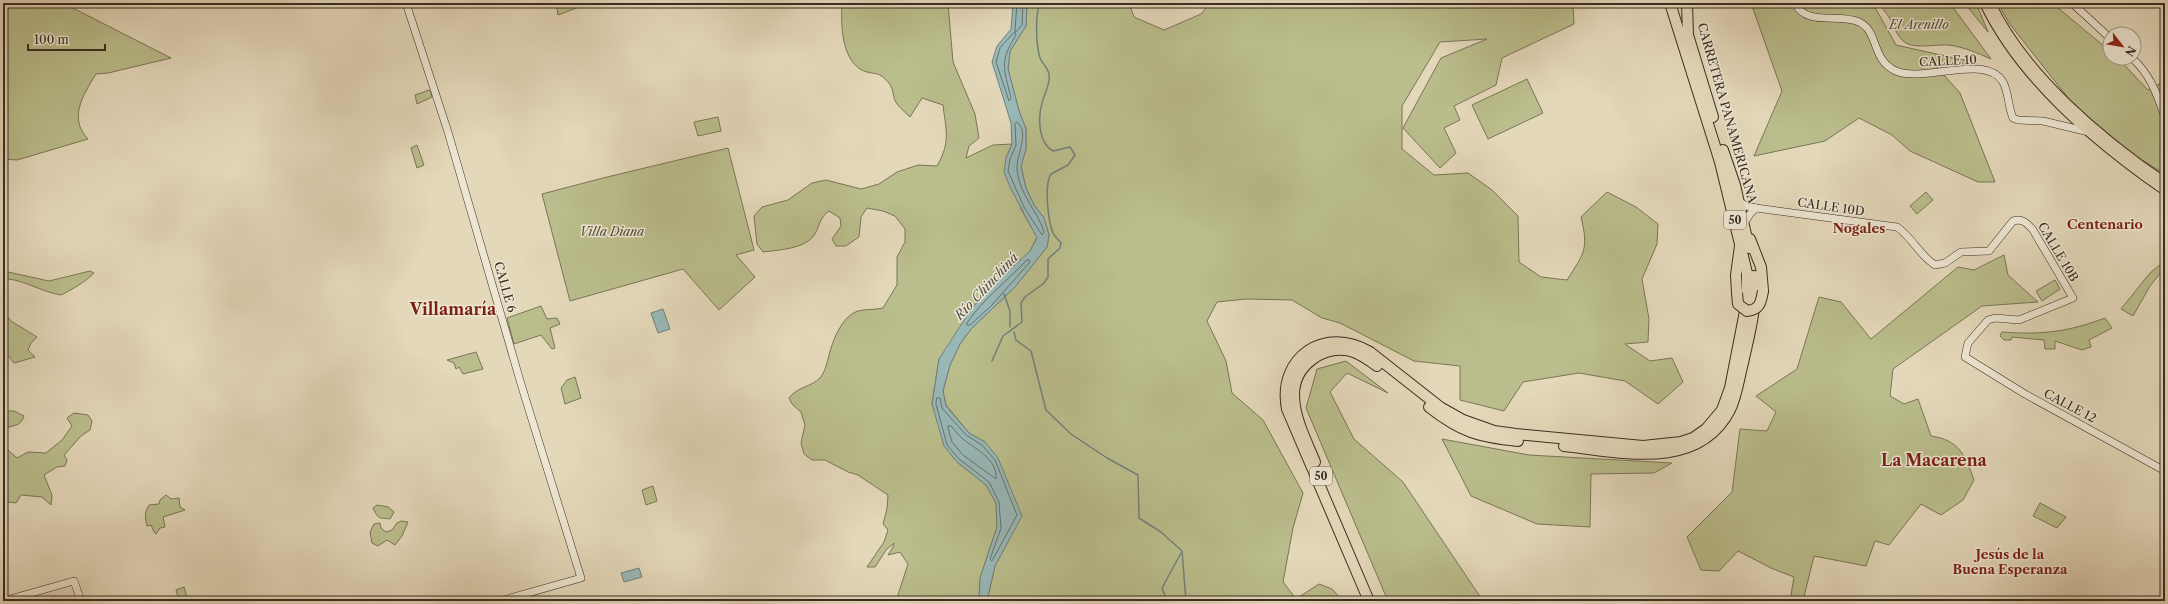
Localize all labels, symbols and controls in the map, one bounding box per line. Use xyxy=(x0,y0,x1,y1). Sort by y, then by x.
park label: El Arenillo xyxy=(1888,17,1949,32)
street label: CARRETERA PANAMERICANA xyxy=(1694,21,1761,206)
scale bar xyxy=(28,26,105,52)
north arrow xyxy=(2102,26,2142,66)
text: 100 m xyxy=(34,32,69,47)
text: N xyxy=(2122,43,2139,59)
street label: CALLE 10 xyxy=(1919,51,1977,70)
street label: CALLE 10D xyxy=(1796,194,1866,219)
road number: 50 xyxy=(1724,211,1746,229)
district label: Centenario xyxy=(2067,216,2143,232)
street label: CALLE 10B xyxy=(2035,219,2082,284)
district label: Nogales xyxy=(1833,220,1885,236)
park label: Villa Diana xyxy=(580,224,644,239)
water label: Río Chinchiná xyxy=(950,249,1021,324)
street label: CALLE 6 xyxy=(491,260,520,314)
district label: Villamaría xyxy=(409,299,497,319)
street label: CALLE 12 xyxy=(2041,385,2099,426)
district label: La Macarena xyxy=(1881,450,1988,470)
road number: 50 xyxy=(1310,467,1332,485)
district label: Jesús de la Buena Esperanza xyxy=(1952,546,2068,577)

